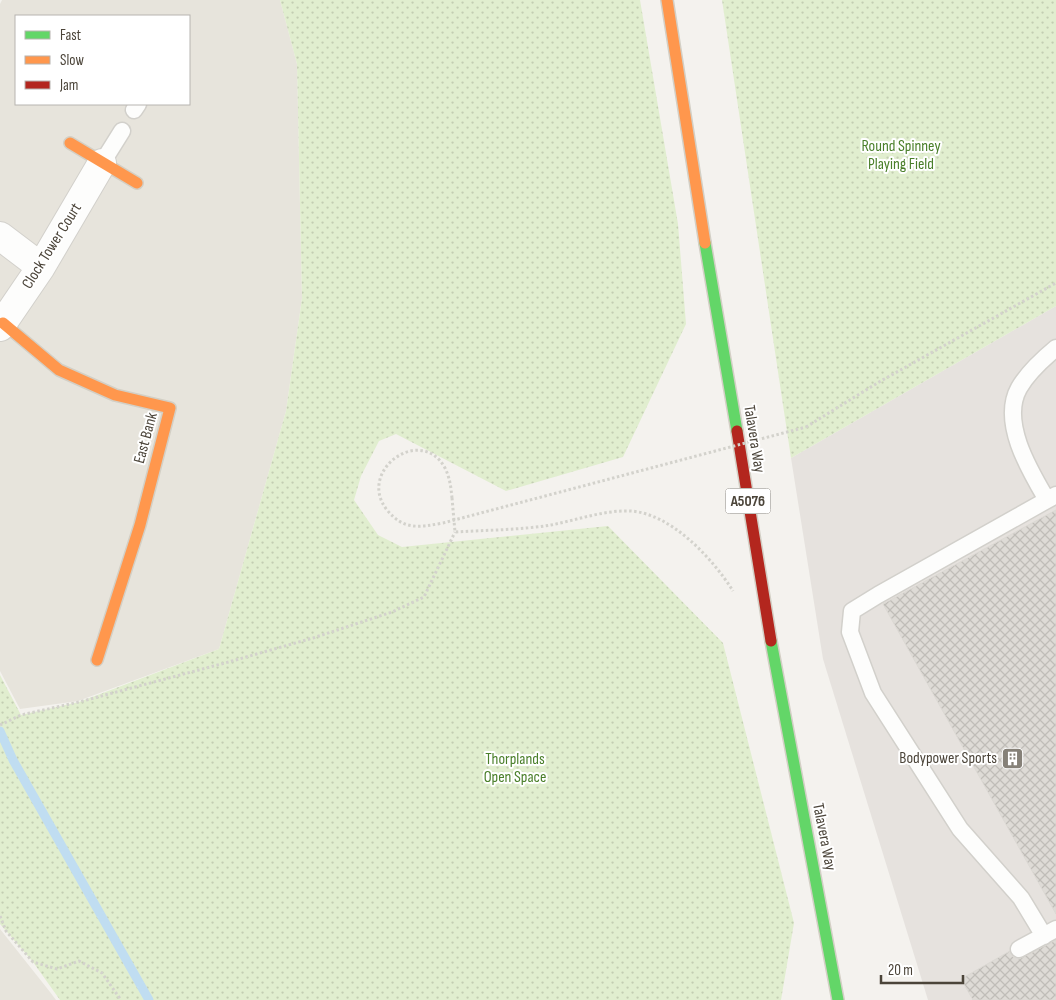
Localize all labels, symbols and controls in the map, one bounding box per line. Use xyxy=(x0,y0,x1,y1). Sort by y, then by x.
legend xyxy=(15,15,190,105)
text: Fast xyxy=(60,26,82,45)
text: Slow xyxy=(60,51,84,70)
text: Jam xyxy=(59,76,78,95)
park label: Round Spinney Playing Field xyxy=(861,137,941,174)
street label: Clock Tower Court xyxy=(18,200,86,292)
street label: Talavera Way xyxy=(739,404,769,474)
street label: East Bank xyxy=(130,410,162,466)
road number: A5076 xyxy=(726,488,770,514)
building icon: Bodypower Sports xyxy=(1001,746,1025,770)
place label: Bodypower Sports xyxy=(899,749,997,768)
park label: Thorplands Open Space xyxy=(484,750,546,787)
street label: Talavera Way xyxy=(808,802,840,872)
scale bar xyxy=(881,952,964,984)
text: 20 m xyxy=(888,961,913,980)

